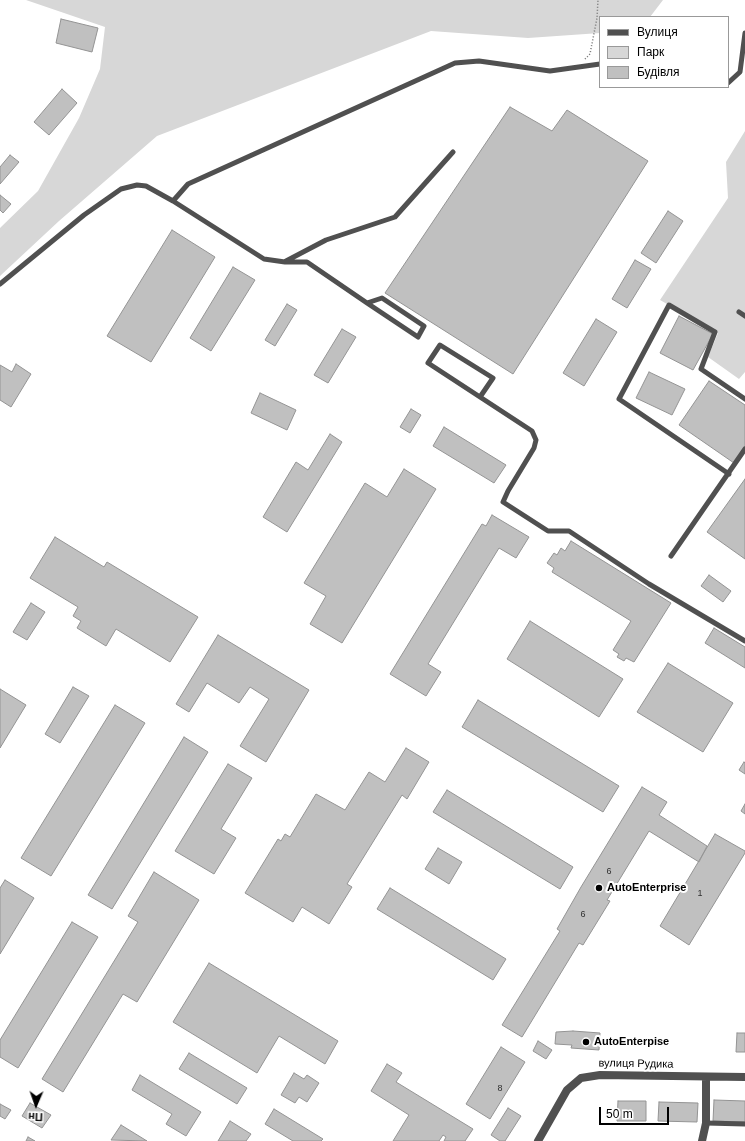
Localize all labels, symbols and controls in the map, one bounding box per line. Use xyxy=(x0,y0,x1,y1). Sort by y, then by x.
legend xyxy=(599,16,729,88)
text: Вулиця xyxy=(637,25,678,39)
text: Парк xyxy=(637,45,664,59)
text: Будівля xyxy=(637,65,679,79)
house number: 6 xyxy=(606,867,612,877)
place label: AutoEnterprise xyxy=(607,881,686,895)
marker: AutoEnterprise xyxy=(594,883,604,893)
house number: 1 xyxy=(697,889,703,899)
house number: 6 xyxy=(580,910,586,920)
place label: AutoEnterpise xyxy=(594,1035,669,1049)
marker: AutoEnterpise xyxy=(581,1037,591,1047)
street label: вулиця Рудика xyxy=(598,1057,674,1071)
house number: 8 xyxy=(497,1084,503,1094)
north arrow xyxy=(16,1085,56,1125)
scale bar xyxy=(601,1099,671,1125)
text: 50 m xyxy=(606,1107,633,1121)
text: Пн xyxy=(28,1111,43,1123)

